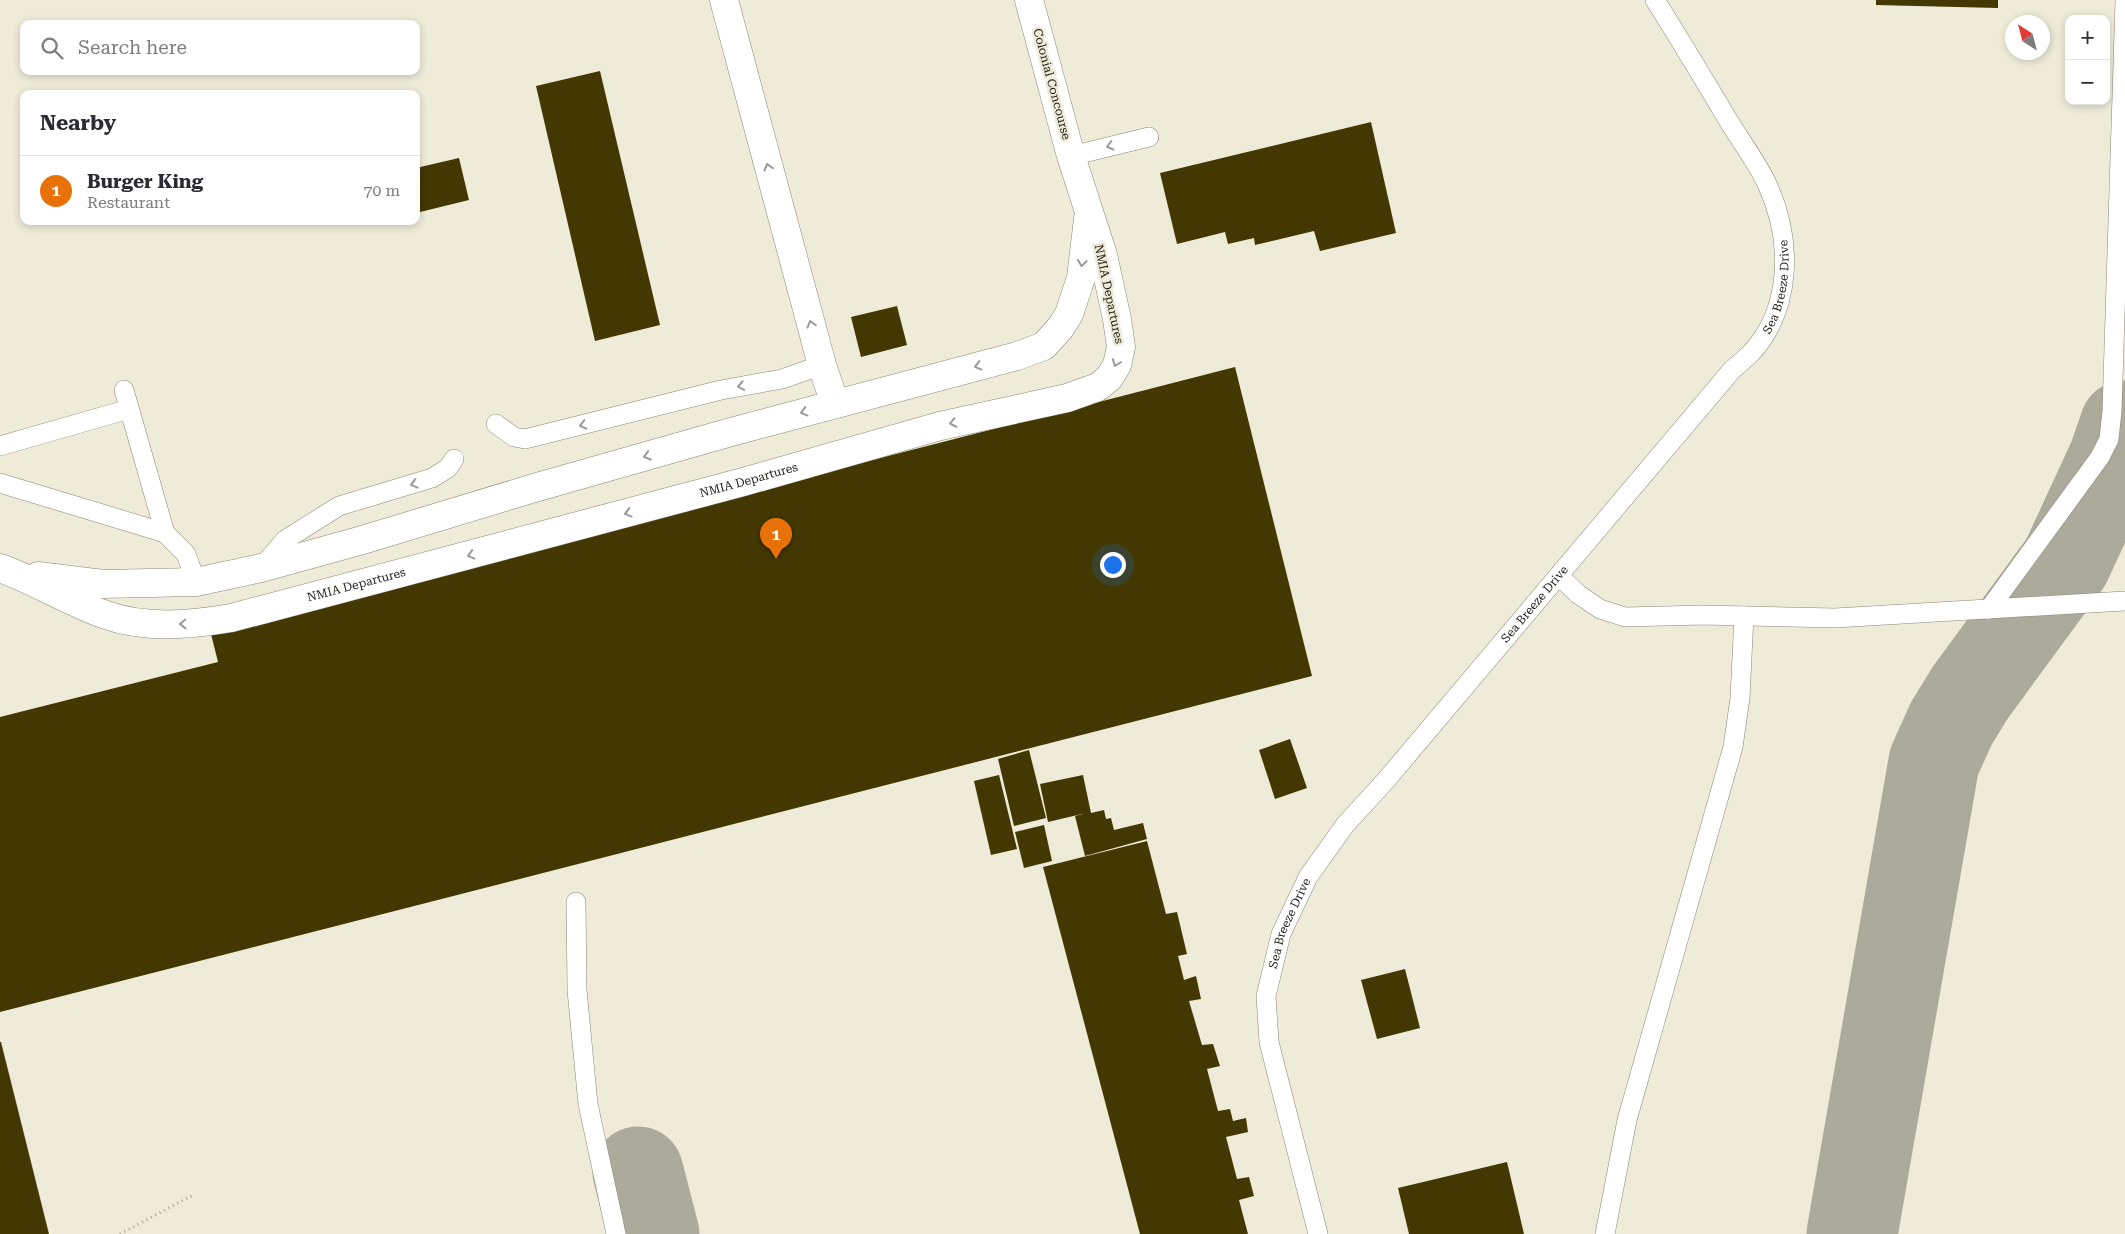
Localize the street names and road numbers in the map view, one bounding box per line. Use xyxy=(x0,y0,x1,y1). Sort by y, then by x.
street label: Colonial Concourse xyxy=(1030,27,1074,141)
street label: Sea Breeze Drive xyxy=(1760,239,1792,336)
street label: NMIA Departures xyxy=(1092,243,1126,345)
street label: NMIA Departures xyxy=(698,460,800,500)
street label: Sea Breeze Drive xyxy=(1498,562,1571,645)
street label: NMIA Departures xyxy=(305,565,407,605)
street label: Sea Breeze Drive xyxy=(1266,875,1314,970)

